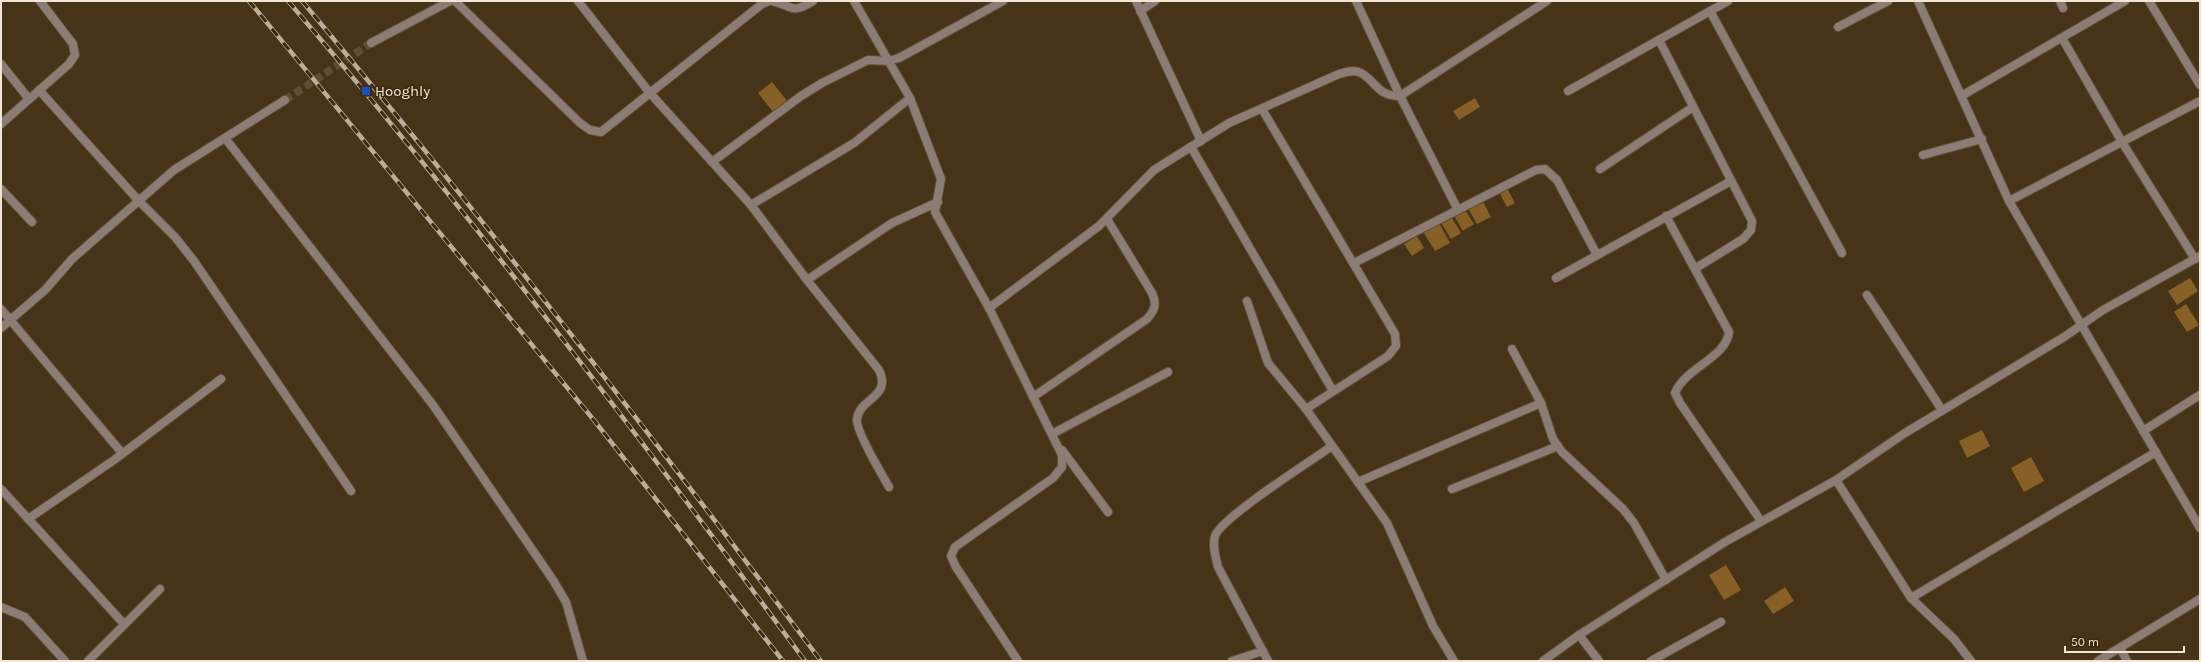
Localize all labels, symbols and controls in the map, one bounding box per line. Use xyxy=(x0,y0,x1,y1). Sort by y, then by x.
place label: Hooghly xyxy=(375,82,430,100)
marker: Hooghly xyxy=(360,85,372,97)
scale bar xyxy=(2065,628,2184,654)
text: 50 m xyxy=(2071,635,2099,649)

